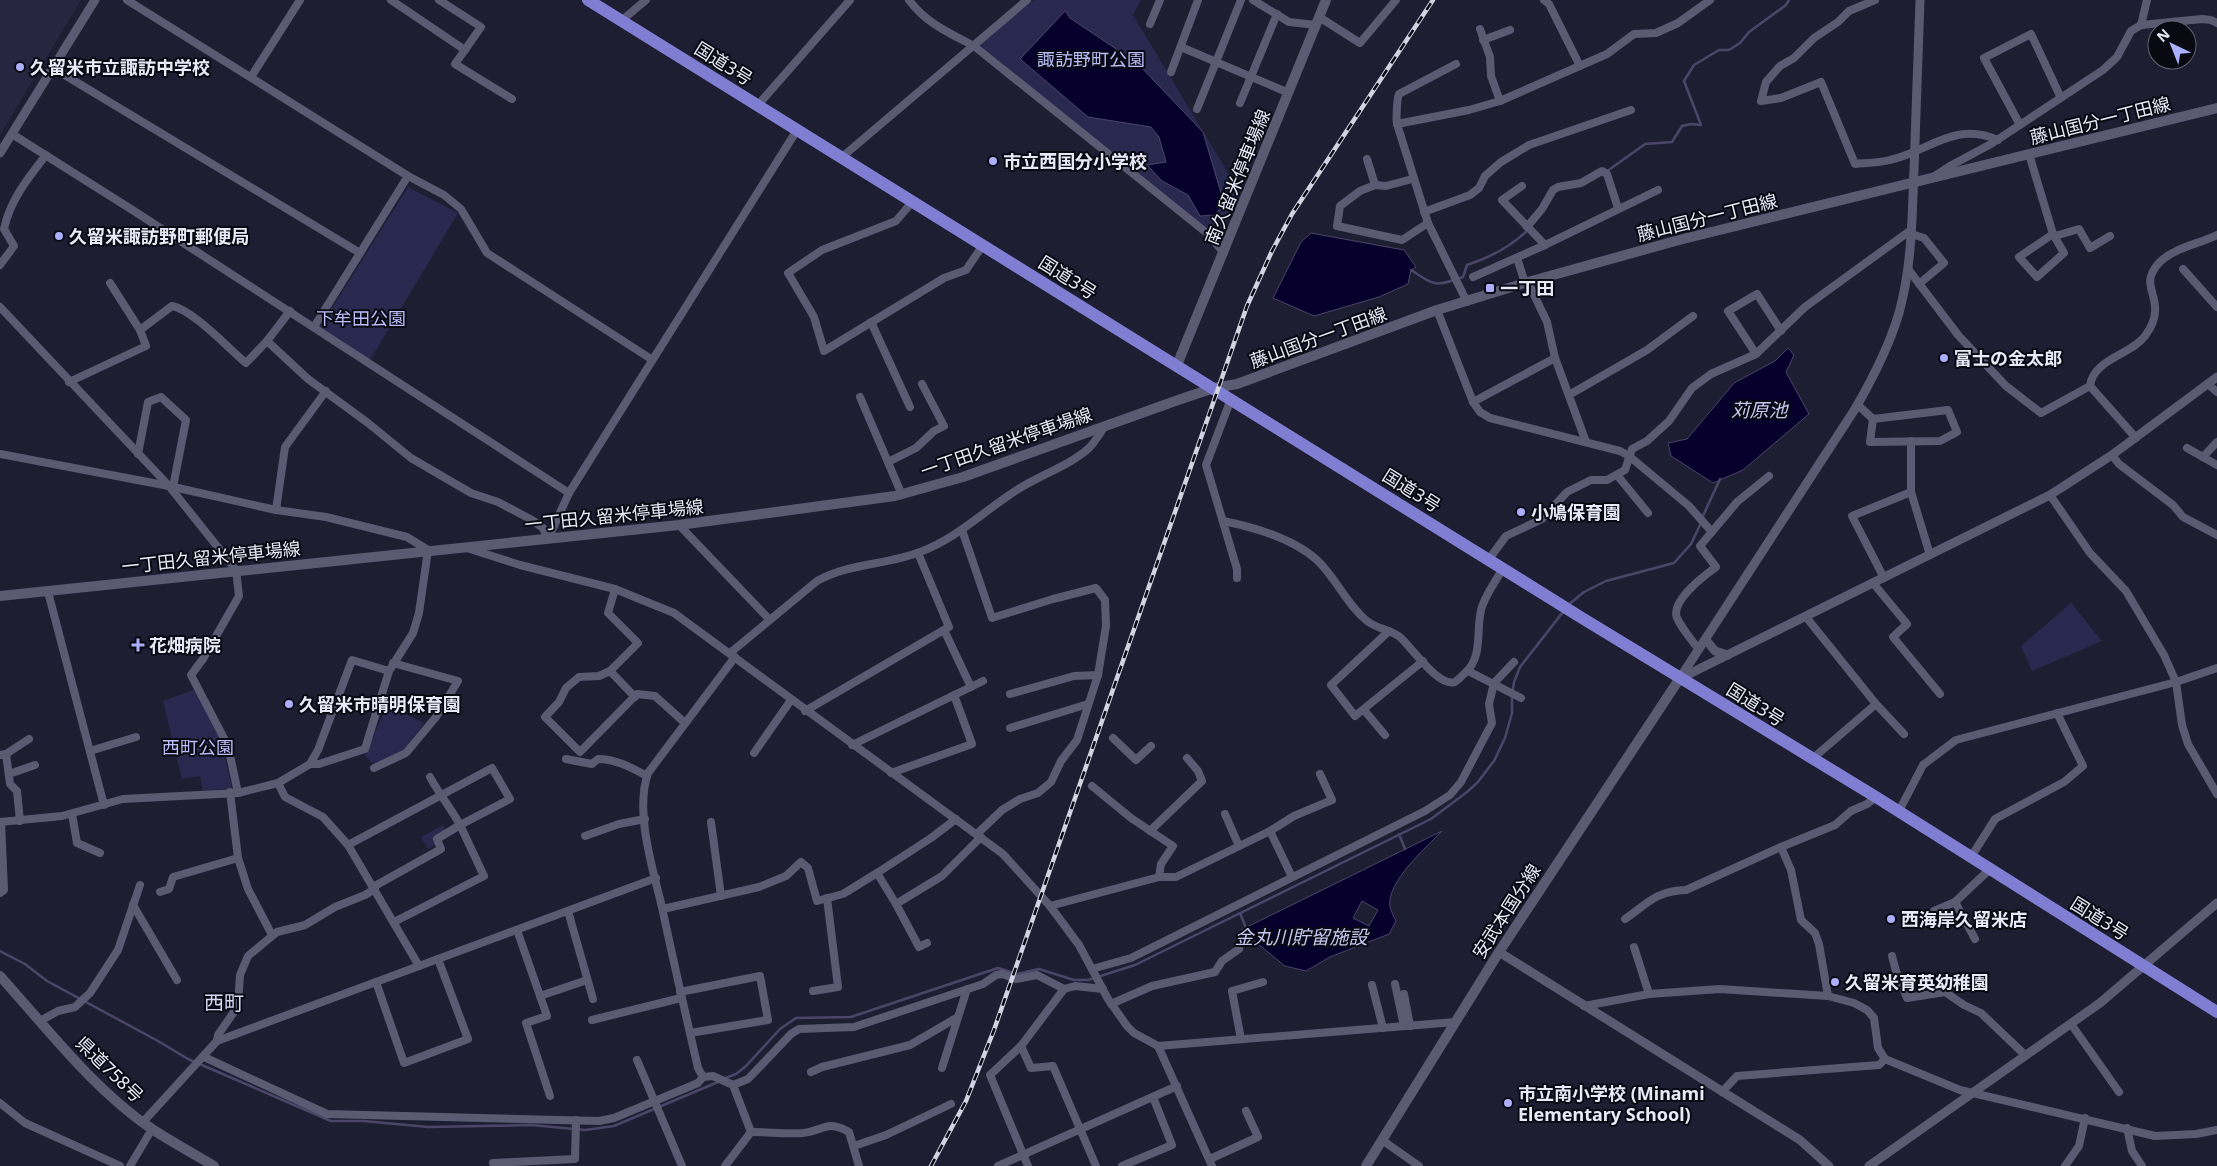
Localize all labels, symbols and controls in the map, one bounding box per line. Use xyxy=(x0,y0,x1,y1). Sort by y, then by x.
north arrow xyxy=(2147,20,2197,70)
text: N xyxy=(2152,24,2173,46)
street label: 国道3号 xyxy=(690,36,758,90)
park label: 諏訪野町公園 xyxy=(1037,47,1145,71)
place label: 久留米市立諏訪中学校 xyxy=(30,55,210,79)
marker: 久留米市立諏訪中学校 xyxy=(14,61,26,73)
street label: 藤山国分一丁田線 xyxy=(2027,91,2173,149)
street label: 南久留米停車場線 xyxy=(1199,106,1275,248)
place label: 市立西国分小学校 xyxy=(1003,149,1147,173)
marker: 市立西国分小学校 xyxy=(987,155,999,167)
street label: 藤山国分一丁田線 xyxy=(1634,188,1780,246)
place label: 久留米諏訪野町郵便局 xyxy=(69,224,249,248)
marker: 久留米諏訪野町郵便局 xyxy=(53,230,65,242)
street label: 国道3号 xyxy=(1034,250,1102,304)
place label: 一丁田 xyxy=(1500,276,1554,300)
marker: 一丁田 xyxy=(1484,282,1496,294)
street label: 藤山国分一丁田線 xyxy=(1246,301,1390,373)
park label: 下牟田公園 xyxy=(316,306,406,330)
place label: 富士の金太郎 xyxy=(1954,346,2062,370)
marker: 富士の金太郎 xyxy=(1938,352,1950,364)
water label: 苅原池 xyxy=(1730,397,1789,423)
street label: 一丁田久留米停車場線 xyxy=(917,401,1095,483)
street label: 国道3号 xyxy=(1378,463,1446,517)
street label: 一丁田久留米停車場線 xyxy=(523,494,705,536)
place label: 小鳩保育園 xyxy=(1531,500,1621,524)
marker: 小鳩保育園 xyxy=(1515,506,1527,518)
street label: 一丁田久留米停車場線 xyxy=(120,536,302,578)
place label: 花畑病院 xyxy=(149,633,221,657)
marker: 花畑病院 xyxy=(131,638,145,652)
street label: 国道3号 xyxy=(1722,677,1790,731)
place label: 久留米市晴明保育園 xyxy=(299,692,461,716)
marker: 久留米市晴明保育園 xyxy=(283,698,295,710)
park label: 西町公園 xyxy=(162,735,234,759)
street label: 安武本国分線 xyxy=(1467,859,1545,963)
street label: 国道3号 xyxy=(2066,891,2134,945)
place label: 西海岸久留米店 xyxy=(1901,907,2027,931)
marker: 西海岸久留米店 xyxy=(1885,913,1897,925)
water label: 金丸川貯留施設 xyxy=(1234,924,1370,950)
place label: 久留米育英幼稚園 xyxy=(1845,970,1989,994)
marker: 久留米育英幼稚園 xyxy=(1829,976,1841,988)
district label: 西町 xyxy=(204,989,244,1016)
street label: 県道758号 xyxy=(71,1031,149,1107)
place label: 市立南小学校 (Minami Elementary School) xyxy=(1518,1081,1705,1126)
marker: 市立南小学校 (Minami Elementary School) xyxy=(1502,1097,1514,1109)

